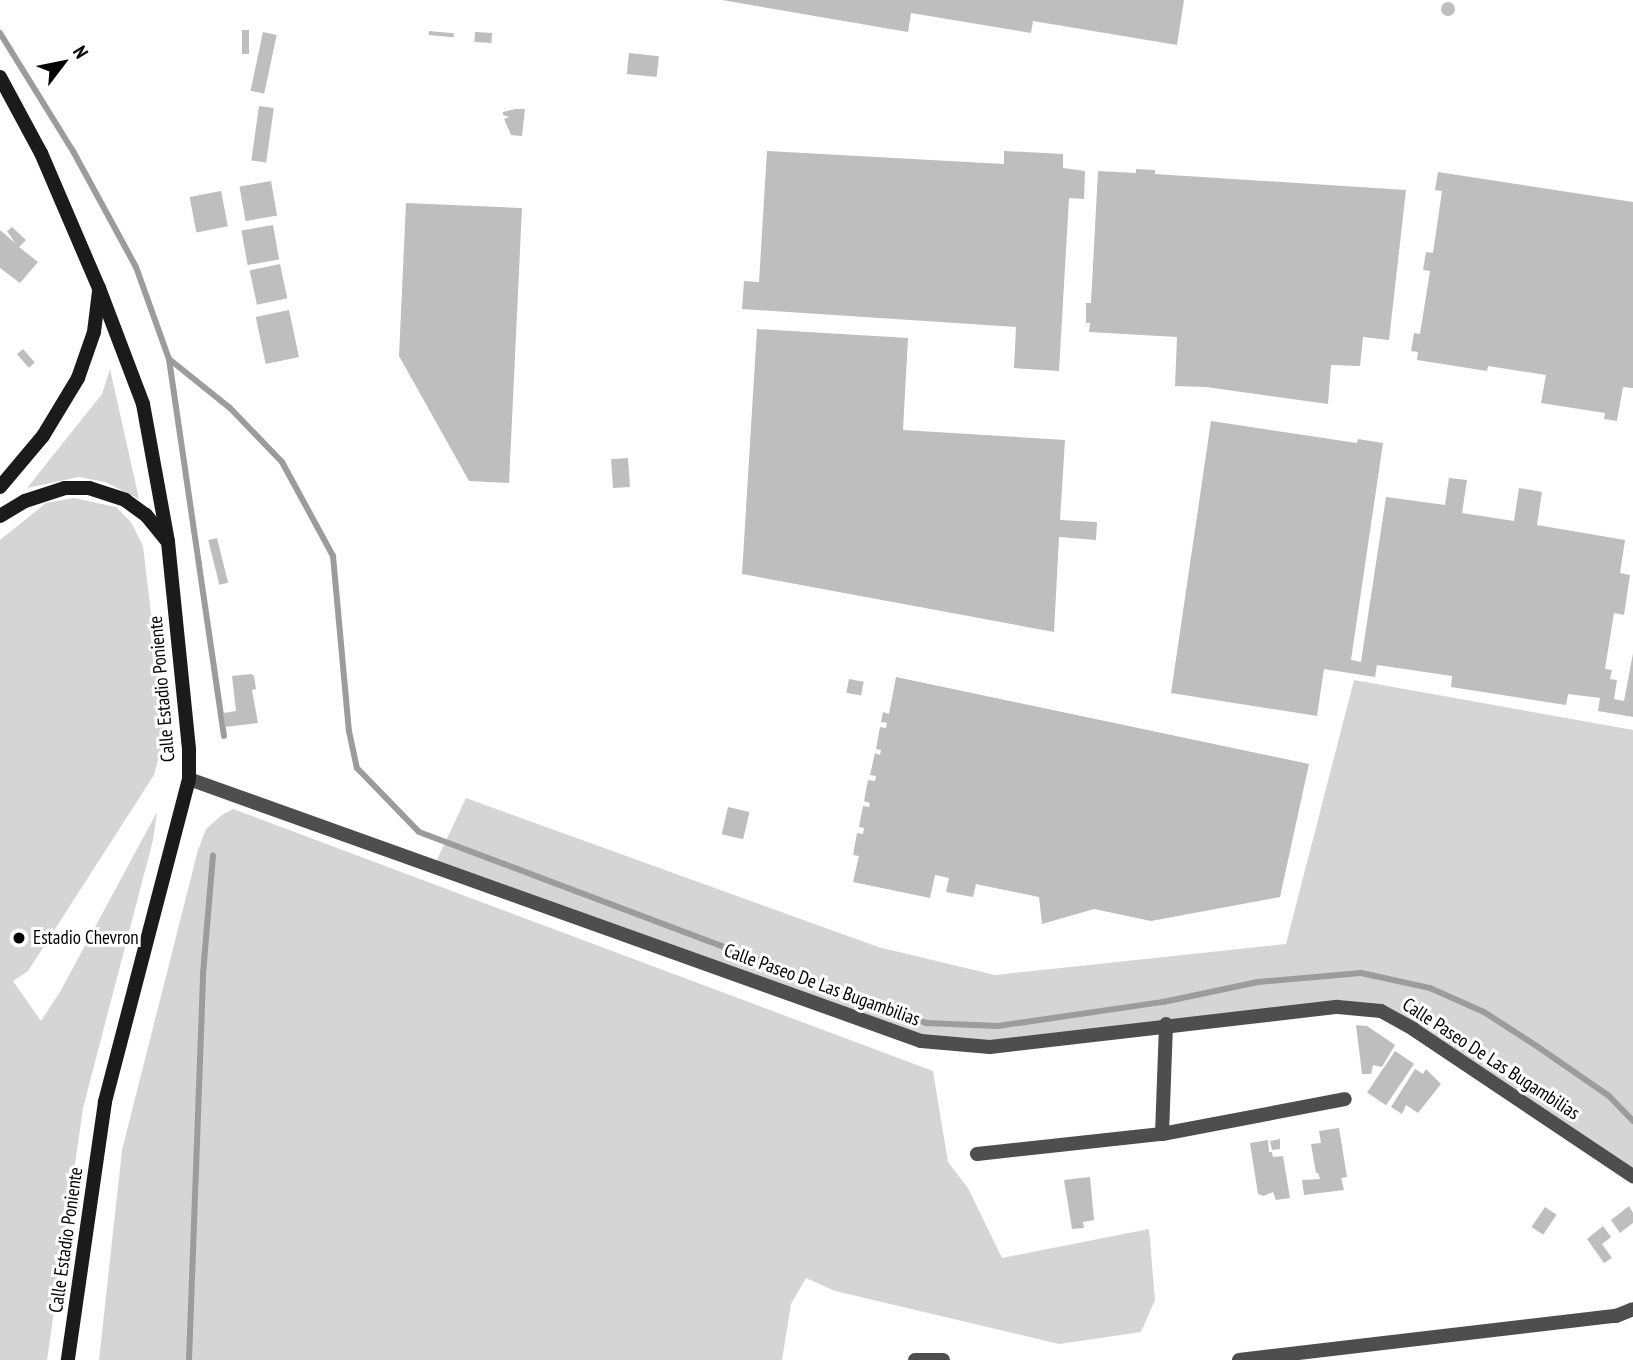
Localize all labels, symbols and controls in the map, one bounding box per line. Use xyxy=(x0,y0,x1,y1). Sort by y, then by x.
north arrow xyxy=(28,28,98,98)
text: N xyxy=(68,41,94,63)
street label: Calle Estadio Poniente xyxy=(144,615,180,763)
place label: Estadio Chevron xyxy=(33,927,139,949)
marker: Estadio Chevron xyxy=(11,930,27,946)
street label: Calle Paseo De Las Bugambilias xyxy=(721,939,923,1031)
street label: Calle Paseo De Las Bugambilias xyxy=(1398,993,1584,1125)
street label: Calle Estadio Poniente xyxy=(45,1166,87,1314)

